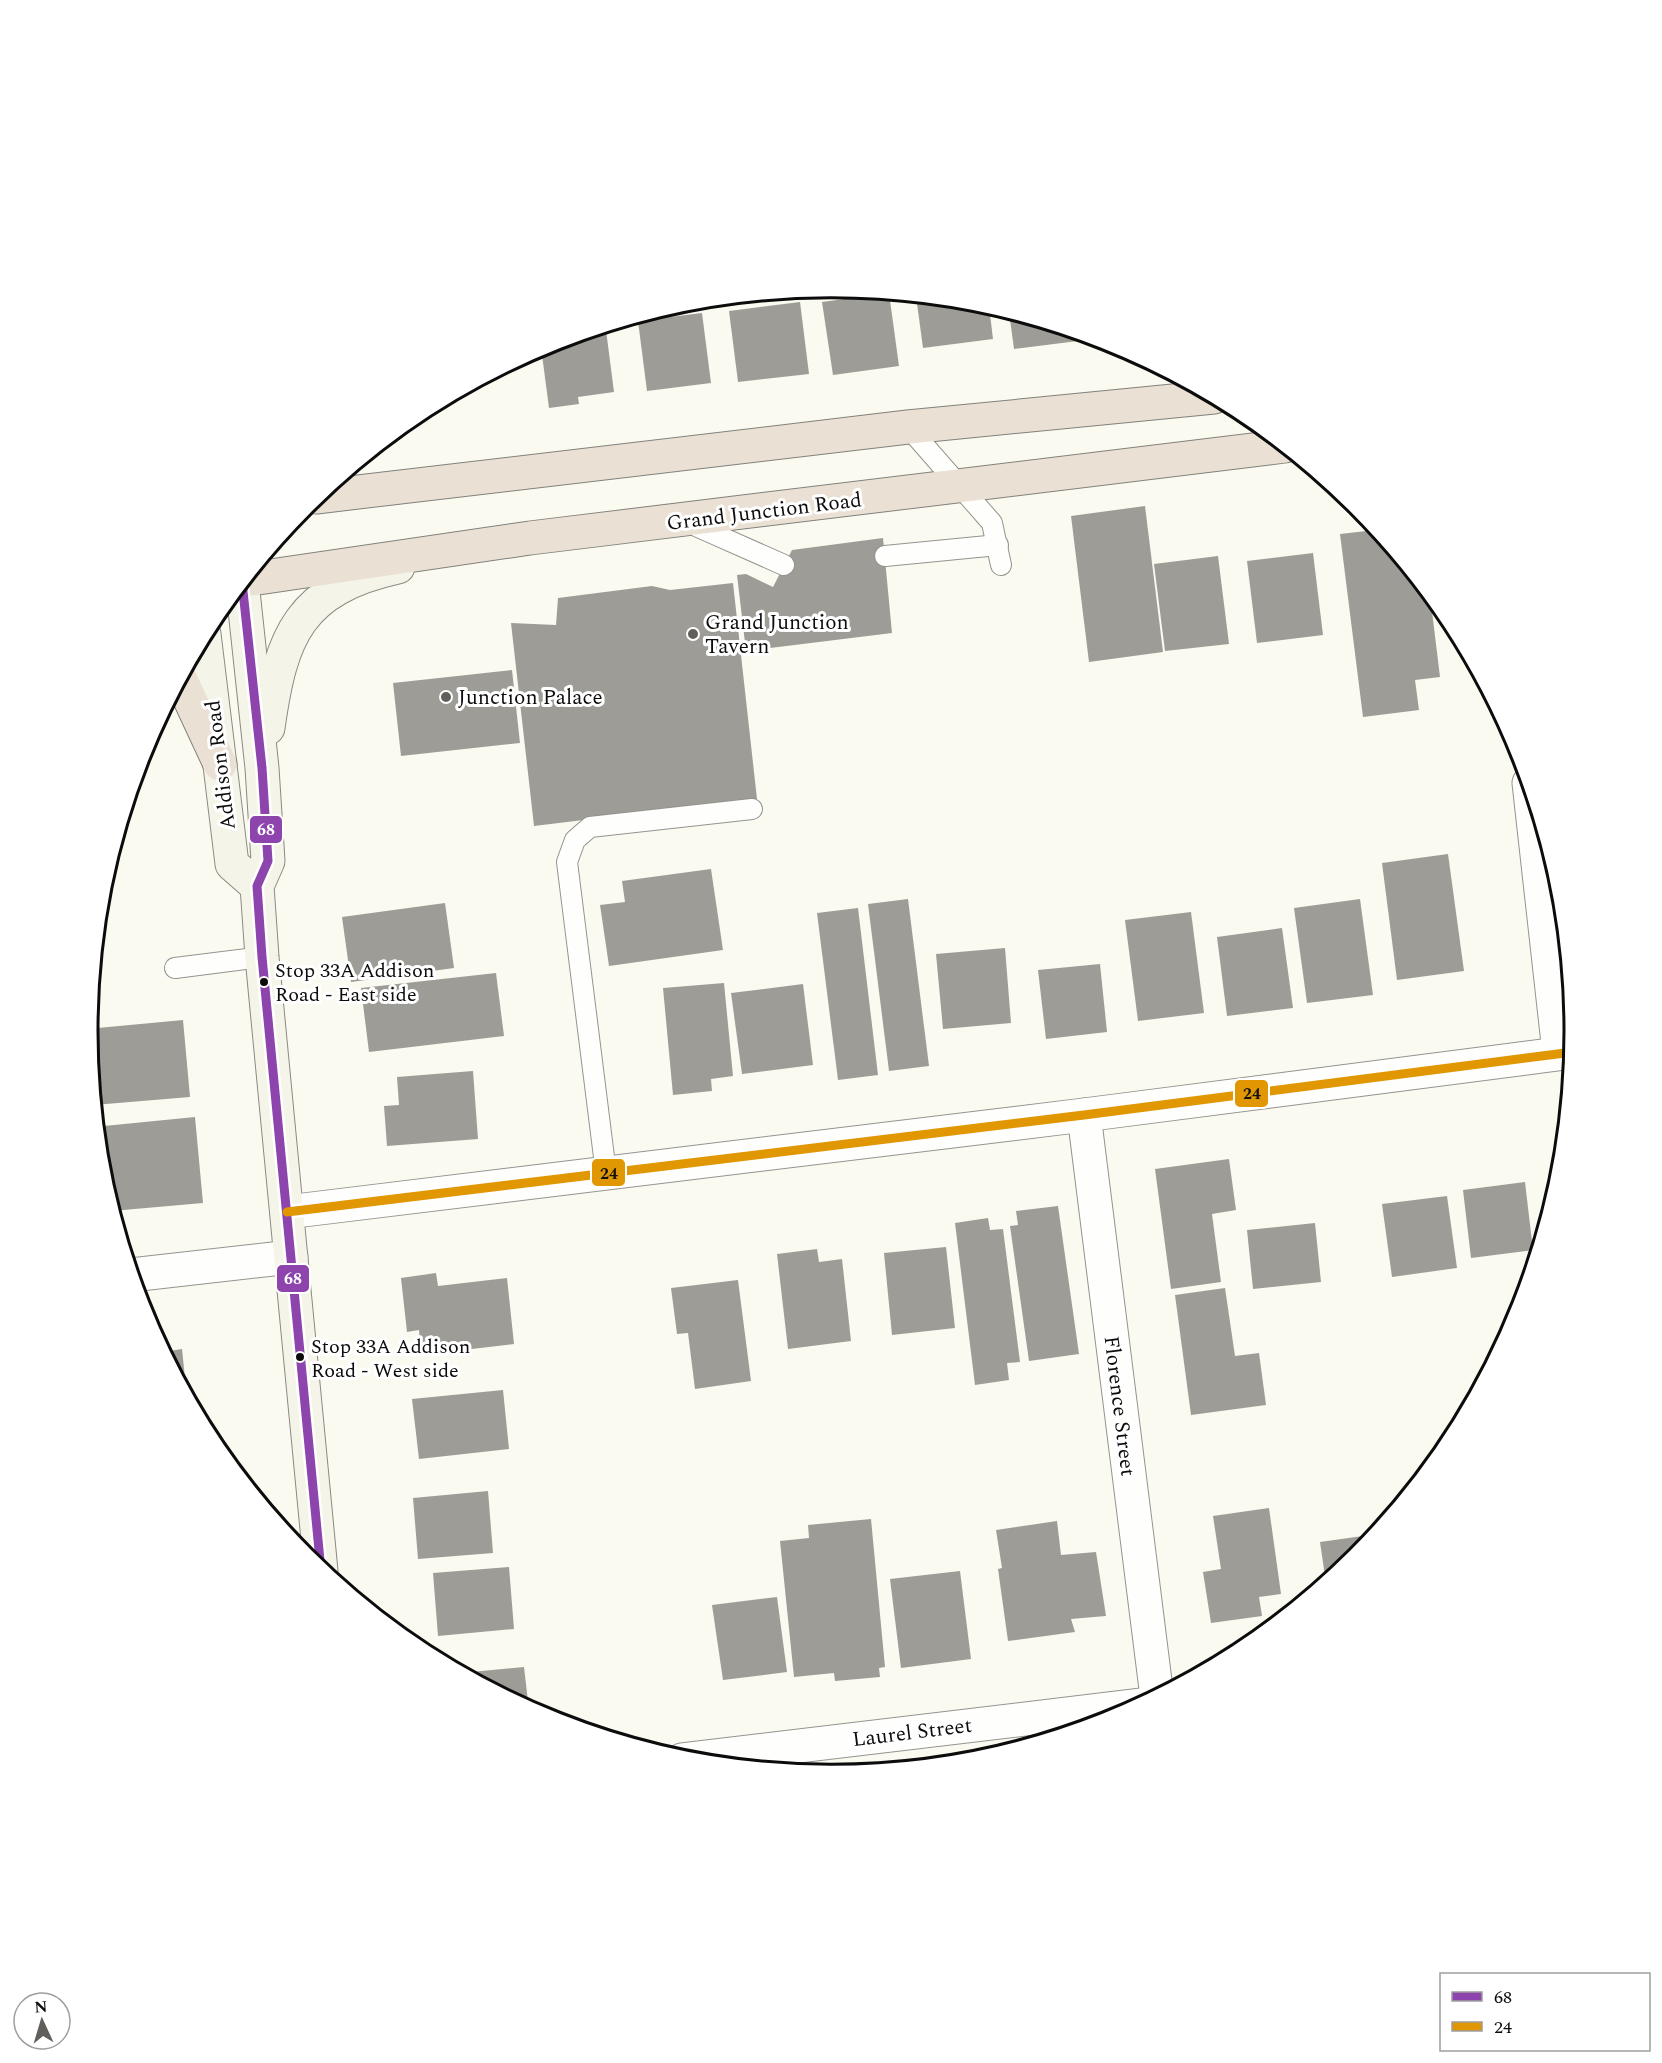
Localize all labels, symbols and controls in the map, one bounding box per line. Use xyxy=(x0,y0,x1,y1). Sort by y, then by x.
street label: Grand Junction Road xyxy=(665,484,864,540)
place label: Grand Junction Tavern xyxy=(705,607,849,663)
marker: Grand Junction Tavern xyxy=(686,627,700,641)
place label: Junction Palace xyxy=(458,682,603,714)
marker: Junction Palace xyxy=(439,690,453,704)
street label: Addison Road xyxy=(197,698,245,832)
line badge: 68 xyxy=(249,815,283,844)
text: 68 xyxy=(257,818,275,842)
place label: Stop 33A Addison Road - East side xyxy=(275,956,434,1010)
marker: Stop 33A Addison Road - East side xyxy=(258,976,270,988)
line badge: 24 xyxy=(1234,1079,1269,1108)
text: 24 xyxy=(1243,1082,1261,1106)
line badge: 24 xyxy=(591,1158,626,1187)
text: 24 xyxy=(600,1162,618,1186)
line badge: 68 xyxy=(276,1264,310,1293)
text: 68 xyxy=(284,1267,302,1291)
place label: Stop 33A Addison Road - West side xyxy=(311,1332,470,1386)
street label: Florence Street xyxy=(1095,1334,1143,1478)
marker: Stop 33A Addison Road - West side xyxy=(294,1351,306,1363)
street label: Laurel Street xyxy=(850,1710,974,1756)
legend xyxy=(1440,1973,1650,2051)
text: 68 xyxy=(1494,1984,1512,2011)
north arrow xyxy=(12,1991,72,2051)
text: N xyxy=(34,1995,48,2019)
text: 24 xyxy=(1494,2014,1512,2041)

